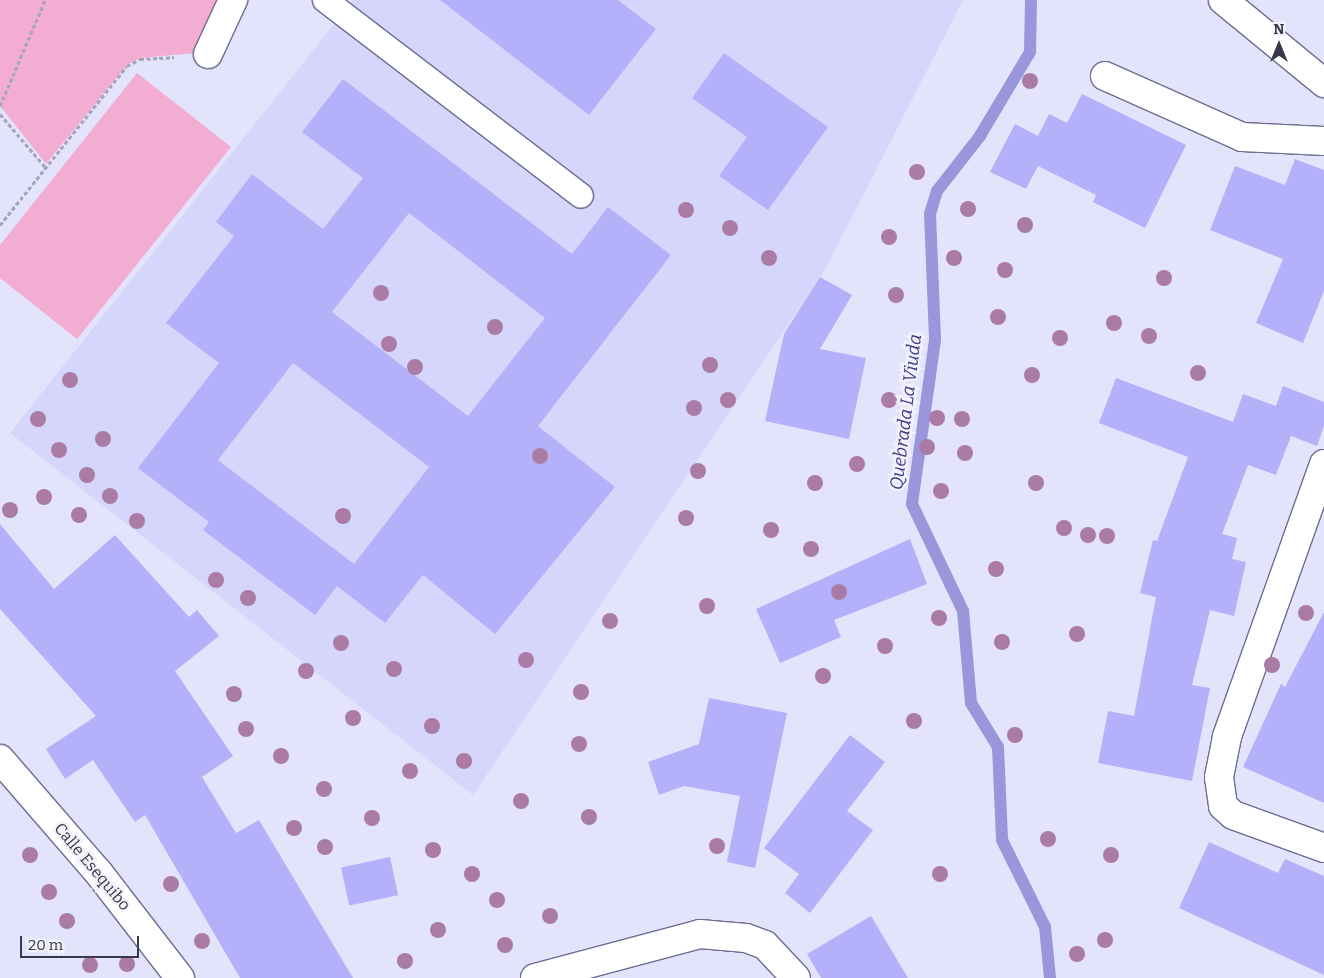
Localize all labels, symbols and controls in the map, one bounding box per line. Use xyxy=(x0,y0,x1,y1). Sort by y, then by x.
north arrow xyxy=(1254,20,1304,70)
text: N xyxy=(1274,21,1284,38)
water label: Quebrada La Viuda xyxy=(886,333,926,491)
street label: Calle Esequibo xyxy=(50,819,134,915)
scale bar xyxy=(22,926,141,958)
text: 20 m xyxy=(28,936,63,954)

